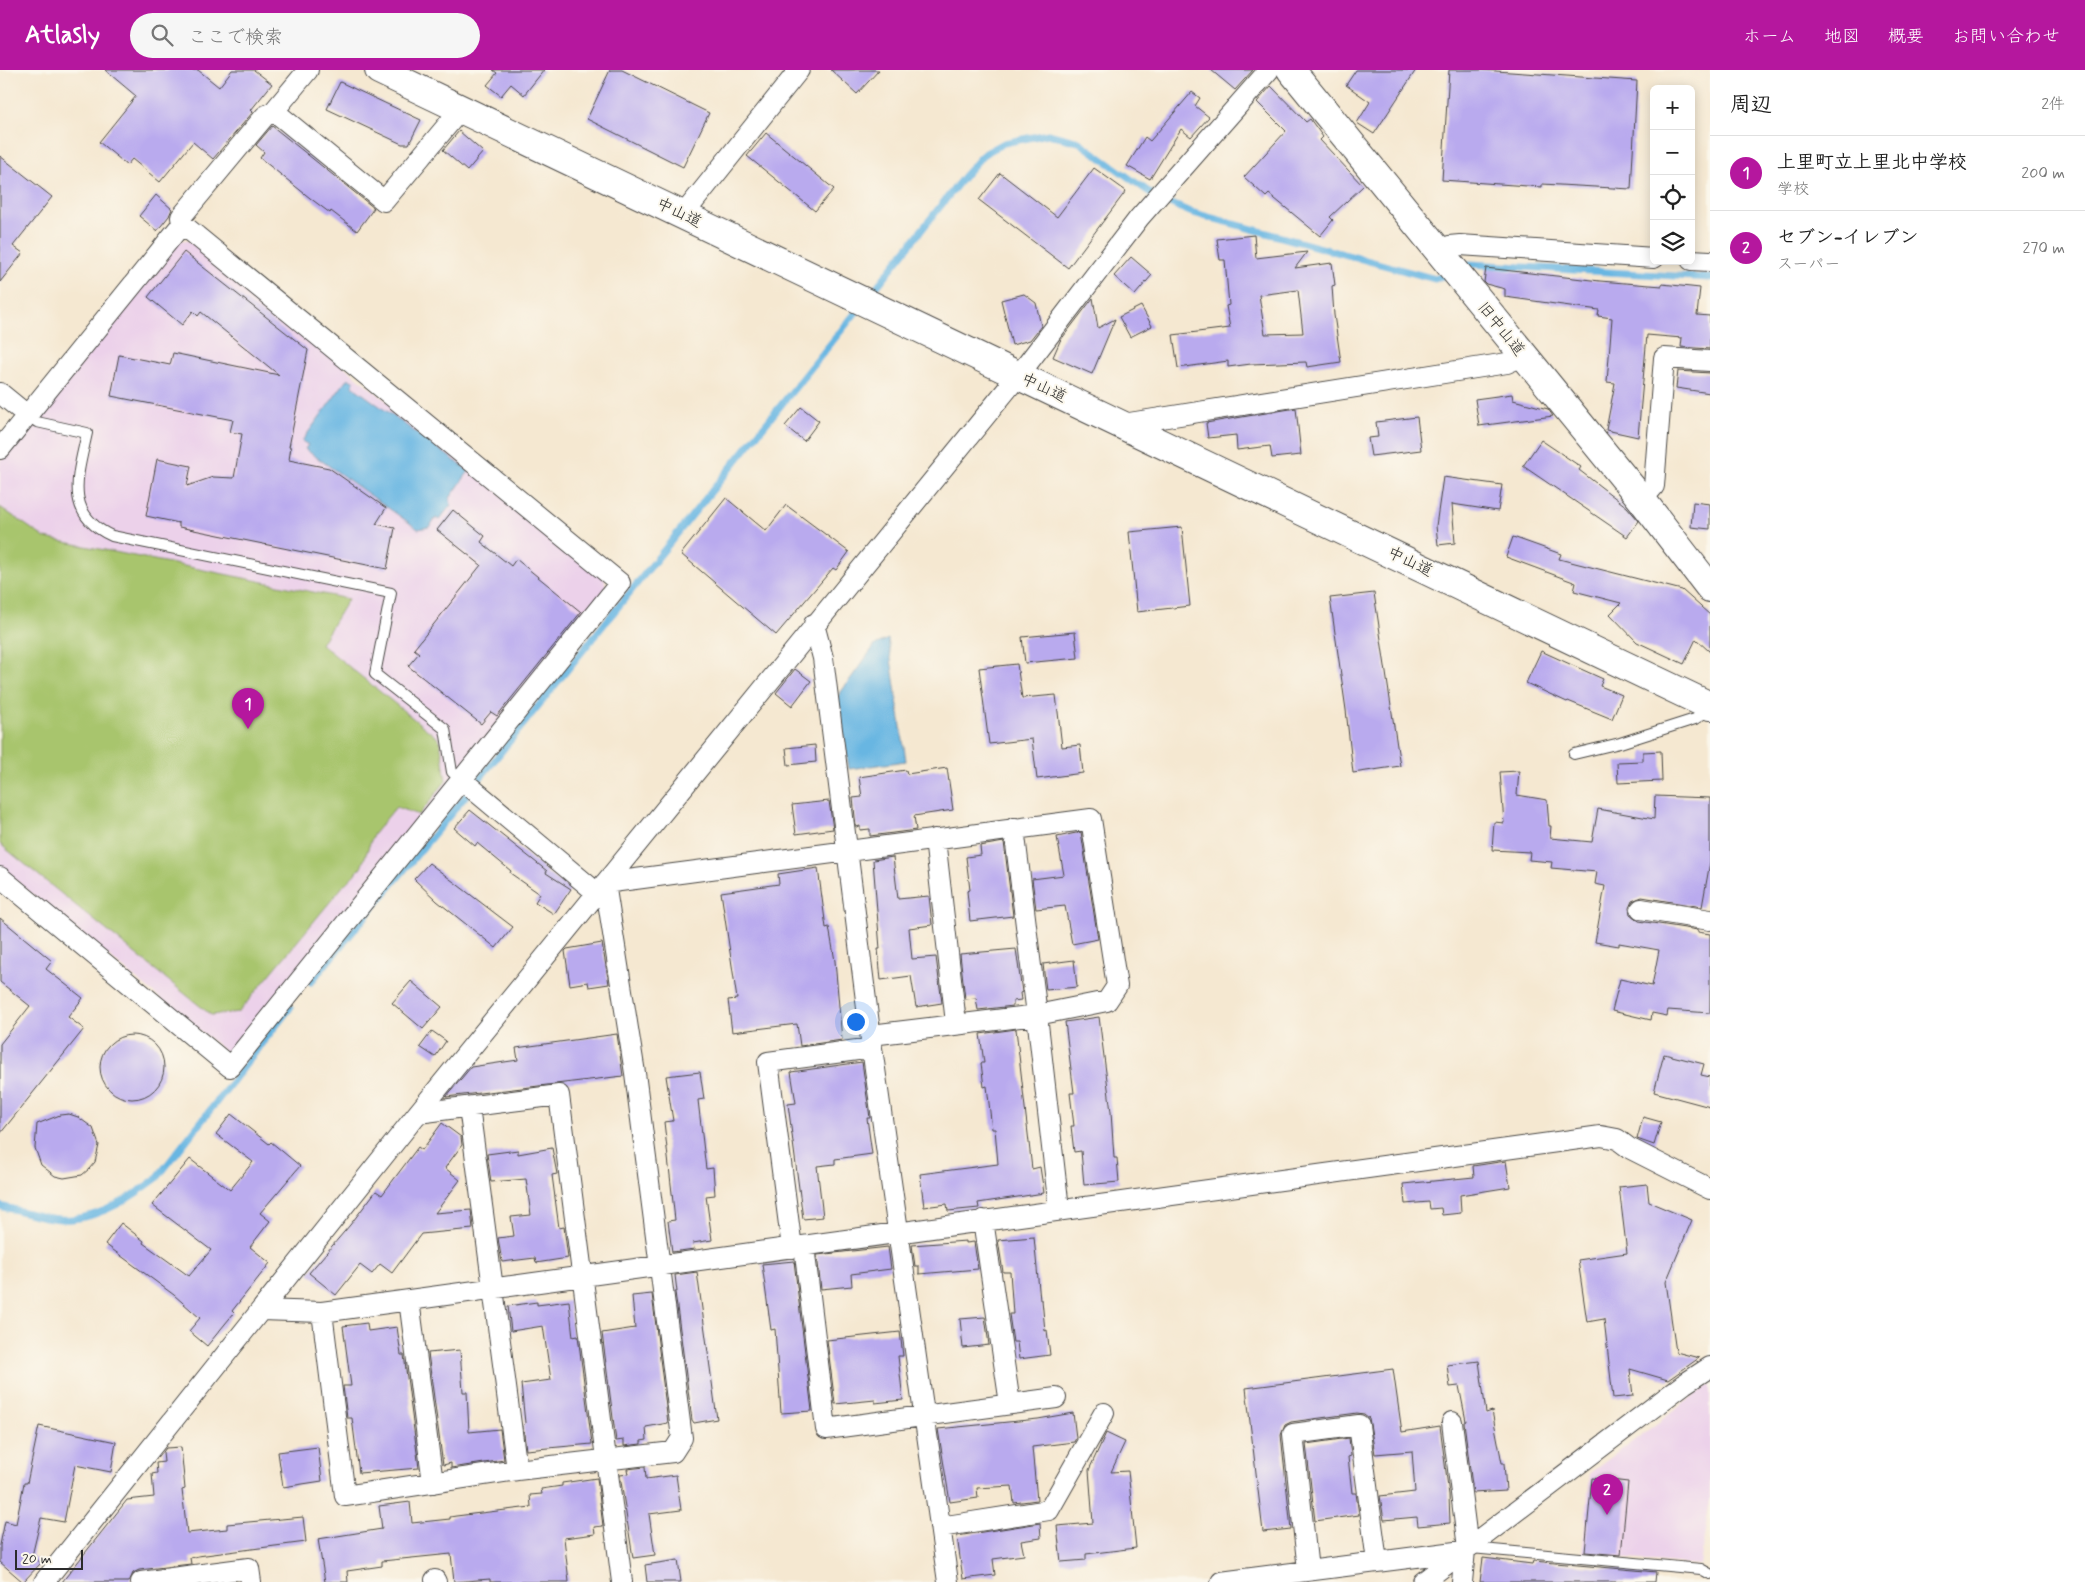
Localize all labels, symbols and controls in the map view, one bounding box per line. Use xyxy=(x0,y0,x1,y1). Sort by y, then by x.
search box xyxy=(130,13,480,58)
text: Atlasly xyxy=(25,20,100,51)
icon: search xyxy=(148,21,176,49)
text: ここで検索 xyxy=(188,25,283,50)
text: ホーム xyxy=(1743,25,1796,49)
text: 地図 xyxy=(1824,25,1860,49)
text: 概要 xyxy=(1888,25,1924,49)
text: お問い合わせ xyxy=(1952,25,2060,49)
map controls xyxy=(1650,85,1695,265)
button: + xyxy=(1650,85,1695,130)
text: 周辺 xyxy=(1730,91,1772,119)
text: 2件 xyxy=(2041,94,2065,115)
button: − xyxy=(1650,130,1695,175)
text: 上里町立上里北中学校 xyxy=(1777,150,1967,175)
text: 1 xyxy=(1742,163,1750,184)
text: 200 m xyxy=(2021,163,2065,184)
button: locate xyxy=(1650,175,1695,220)
text: 学校 xyxy=(1777,179,1809,200)
street label: 中山道 xyxy=(653,193,705,233)
button: layers xyxy=(1650,220,1695,265)
text: セブン-イレブン xyxy=(1777,225,1919,250)
text: 2 xyxy=(1742,238,1750,259)
text: 270 m xyxy=(2022,238,2065,259)
text: スーパー xyxy=(1777,254,1840,275)
street label: 旧中山道 xyxy=(1473,298,1529,360)
street label: 中山道 xyxy=(1018,368,1070,408)
street label: 中山道 xyxy=(1384,542,1436,582)
pin: 1 xyxy=(232,688,264,729)
your location xyxy=(843,1009,869,1035)
pin: 2 xyxy=(1591,1474,1623,1515)
scale bar xyxy=(15,1547,82,1570)
text: 20 m xyxy=(22,1550,52,1568)

